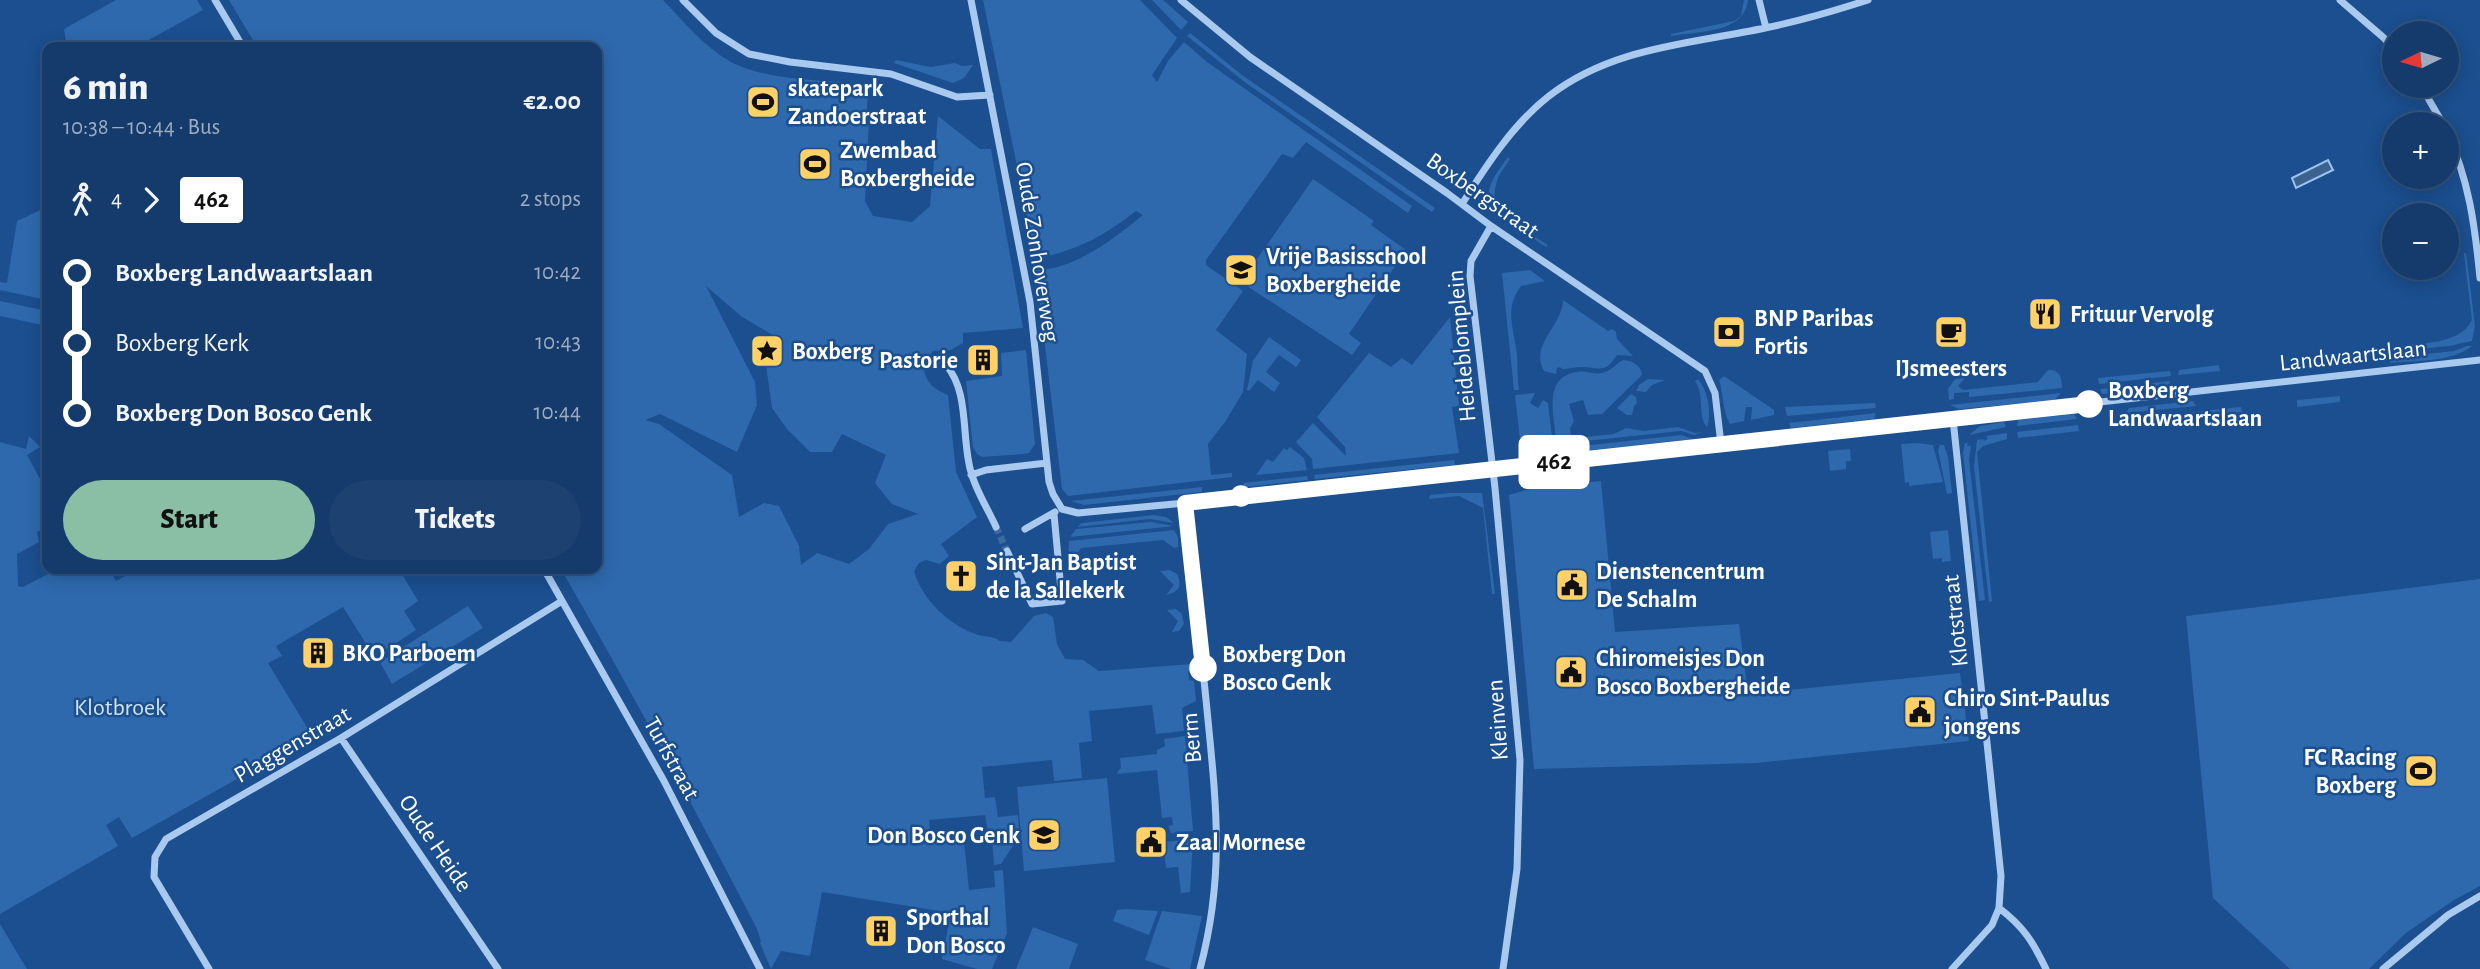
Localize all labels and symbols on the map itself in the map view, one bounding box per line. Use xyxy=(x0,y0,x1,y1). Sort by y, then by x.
north arrow xyxy=(2382,21,2459,98)
place label: skatepark Zandoerstraat xyxy=(788,77,926,129)
sports icon: skatepark Zandoerstraat xyxy=(744,83,782,121)
place label: Zwembad Boxbergheide xyxy=(840,139,975,191)
sports icon: Zwembad Boxbergheide xyxy=(796,145,834,183)
street label: Boxbergstraat xyxy=(1422,148,1543,243)
street label: Oude Zonhoverweg xyxy=(1011,160,1063,344)
place label: Vrije Basisschool Boxbergheide xyxy=(1266,245,1427,297)
school or university icon: Vrije Basisschool Boxbergheide xyxy=(1222,251,1260,289)
street label: Heideblomplein xyxy=(1443,269,1481,423)
restaurant icon: Frituur Vervolg xyxy=(2026,295,2064,333)
place label: Frituur Vervolg xyxy=(2070,303,2214,327)
place label: BNP Paribas Fortis xyxy=(1754,307,1874,359)
bank icon: BNP Paribas Fortis xyxy=(1710,313,1748,351)
cafe icon: IJsmeesters xyxy=(1932,313,1970,351)
place icon: Boxberg xyxy=(748,332,786,370)
street label: Landwaartslaan xyxy=(2278,336,2428,376)
place label: Boxberg xyxy=(792,340,873,364)
building icon: Pastorie xyxy=(964,341,1002,379)
place label: Pastorie xyxy=(879,349,958,373)
place label: IJsmeesters xyxy=(1895,357,2007,381)
place label: Boxberg Landwaartslaan xyxy=(2108,379,2262,431)
marker: Boxberg Landwaartslaan xyxy=(2076,391,2102,417)
line badge: 462 xyxy=(1514,439,1594,485)
unlabelled marker xyxy=(1231,486,1251,506)
place label: Sint-Jan Baptist de la Sallekerk xyxy=(986,551,1136,603)
church icon: Sint-Jan Baptist de la Sallekerk xyxy=(942,557,980,595)
place label: Dienstencentrum De Schalm xyxy=(1596,560,1765,612)
public building icon: Dienstencentrum De Schalm xyxy=(1553,566,1591,604)
street label: Klotstraat xyxy=(1939,573,1973,668)
building icon: BKO Parboem xyxy=(299,634,337,672)
place label: BKO Parboem xyxy=(342,642,476,666)
place label: Boxberg Don Bosco Genk xyxy=(1222,643,1346,695)
place label: Chiromeisjes Don Bosco Boxbergheide xyxy=(1596,647,1790,699)
public building icon: Chiromeisjes Don Bosco Boxbergheide xyxy=(1552,653,1590,691)
marker: Boxberg Don Bosco Genk xyxy=(1190,655,1216,681)
street label: Kleinven xyxy=(1483,679,1513,761)
place label: Chiro Sint-Paulus jongens xyxy=(1944,687,2110,739)
public building icon: Chiro Sint-Paulus jongens xyxy=(1901,693,1939,731)
park label: Klotbroek xyxy=(74,696,166,720)
street label: Plaggenstraat xyxy=(230,702,355,788)
street label: Berm xyxy=(1178,712,1206,764)
street label: Turfstraat xyxy=(639,713,704,804)
place label: FC Racing Boxberg xyxy=(2303,746,2397,798)
sports icon: FC Racing Boxberg xyxy=(2402,752,2440,790)
street label: Oude Heide xyxy=(394,791,476,896)
school or university icon: Don Bosco Genk xyxy=(1025,816,1063,854)
public building icon: Zaal Mornese xyxy=(1132,823,1170,861)
place label: Don Bosco Genk xyxy=(867,824,1020,848)
place label: Zaal Mornese xyxy=(1176,831,1306,855)
place label: Sporthal Don Bosco xyxy=(906,906,1006,958)
building icon: Sporthal Don Bosco xyxy=(862,912,900,950)

